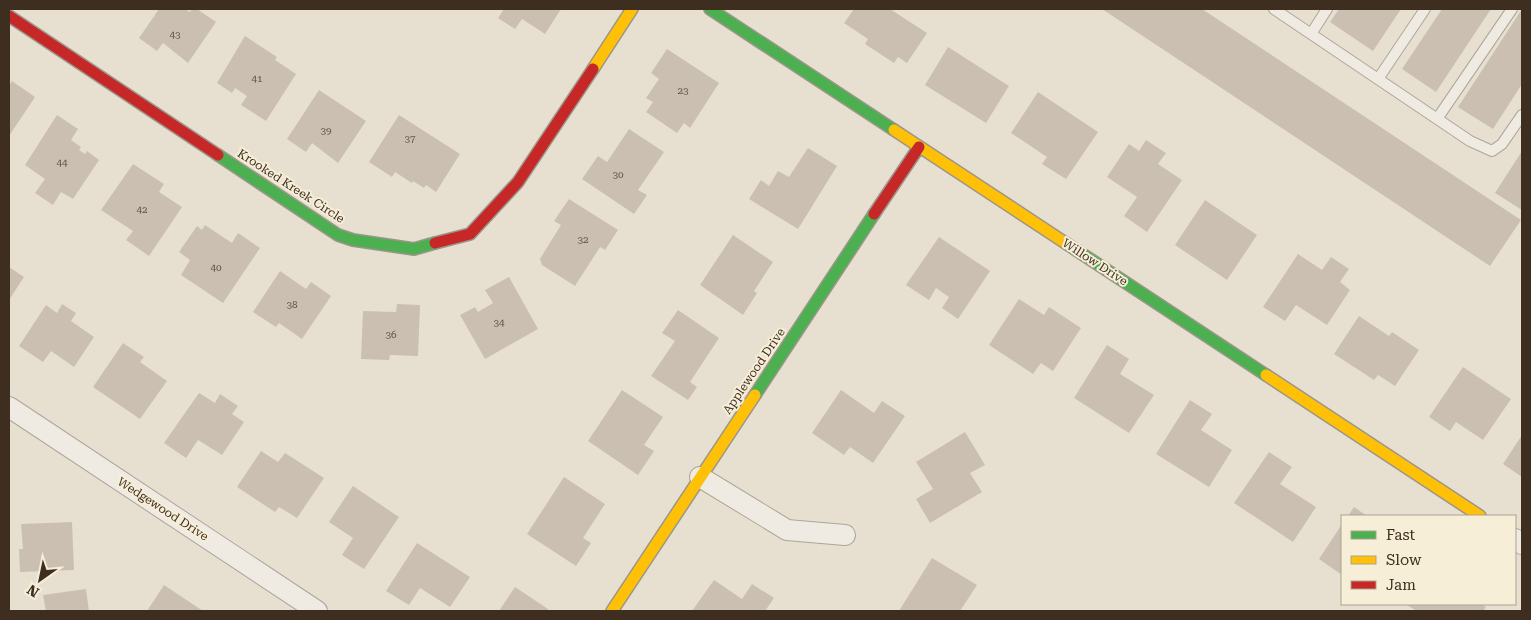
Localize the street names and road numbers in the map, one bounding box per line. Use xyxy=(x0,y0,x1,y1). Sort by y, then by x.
street label: Krooked Kreek Circle xyxy=(235,146,347,226)
street label: Willow Drive xyxy=(1060,236,1131,288)
street label: Applewood Drive xyxy=(720,325,788,417)
street label: Wedgewood Drive xyxy=(115,474,211,544)

